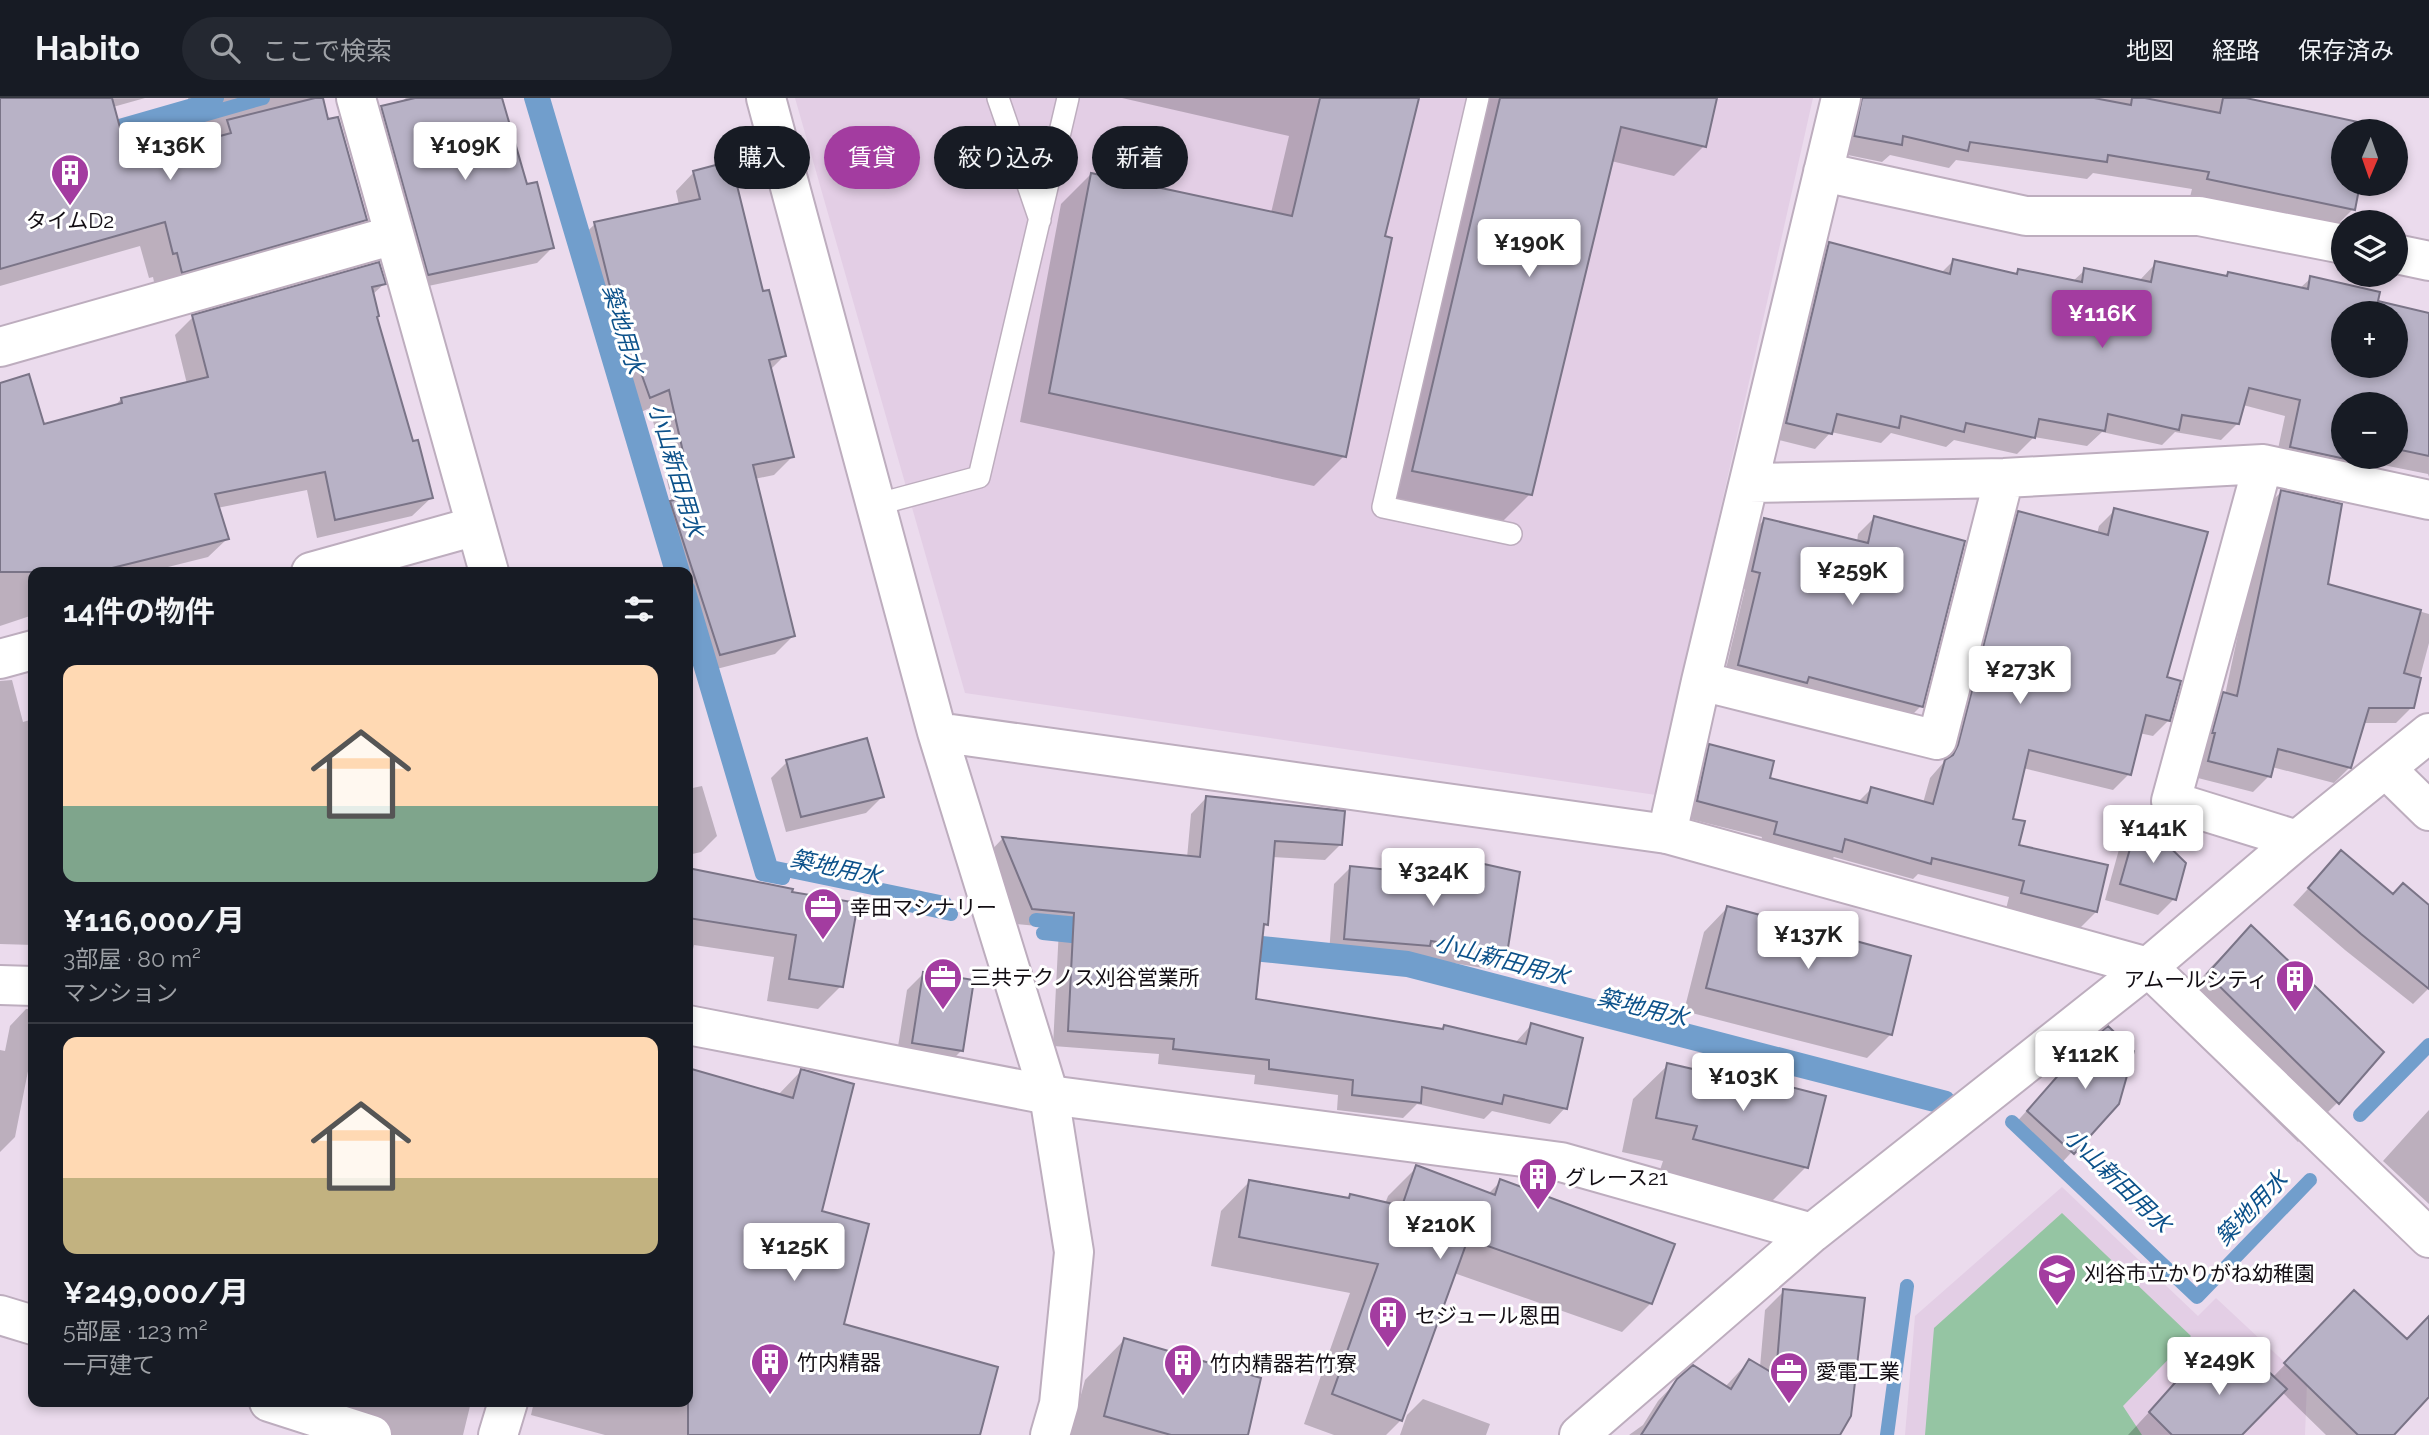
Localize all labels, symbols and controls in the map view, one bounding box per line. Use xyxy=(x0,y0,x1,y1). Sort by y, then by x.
search box xyxy=(182,17,672,80)
text: Habito xyxy=(35,29,140,68)
icon: search xyxy=(206,29,244,67)
text: ここで検索 xyxy=(262,36,392,66)
text: 地図 xyxy=(2126,36,2174,65)
text: 経路 xyxy=(2212,36,2260,65)
text: 保存済み xyxy=(2298,36,2394,65)
north arrow xyxy=(2331,119,2408,196)
map controls xyxy=(2331,119,2408,469)
pin: ¥136K xyxy=(121,122,219,182)
pin: ¥109K xyxy=(416,122,514,182)
chip: 購入 xyxy=(714,126,810,189)
chip: 賃貸 xyxy=(824,126,920,189)
chip: 絞り込み xyxy=(934,126,1078,189)
chip: 新着 xyxy=(1092,126,1188,189)
text: ¥136K xyxy=(135,131,205,158)
text: ¥109K xyxy=(430,131,500,158)
building icon: タイムD2 xyxy=(49,152,91,207)
place label: タイムD2 xyxy=(26,208,114,233)
button: layers xyxy=(2331,210,2408,287)
pin: ¥190K xyxy=(1480,220,1578,279)
text: ¥190K xyxy=(1494,228,1564,255)
water label: 築地用水 xyxy=(598,281,651,380)
pin: ¥116K xyxy=(2053,290,2151,350)
text: ¥116K xyxy=(2068,299,2136,326)
button: + xyxy=(2331,301,2408,378)
button: − xyxy=(2331,392,2408,469)
water label: 小山新田用水 xyxy=(644,400,711,543)
pin: ¥259K xyxy=(1803,547,1901,607)
text: ¥259K xyxy=(1816,556,1888,583)
icon: filters xyxy=(620,590,658,628)
text: 14件の物件 xyxy=(63,594,215,629)
pin: ¥273K xyxy=(1971,646,2069,706)
text: ¥273K xyxy=(1985,655,2055,682)
icon: home xyxy=(298,711,424,837)
pin: ¥141K xyxy=(2104,806,2202,865)
text: ¥141K xyxy=(2119,814,2187,841)
water label: 築地用水 xyxy=(788,844,887,890)
pin: ¥324K xyxy=(1384,848,1482,908)
text: ¥324K xyxy=(1398,857,1468,884)
office icon: 幸田マシナリー xyxy=(802,886,844,941)
place label: 幸田マシナリー xyxy=(850,895,997,920)
text: ¥116,000/月 xyxy=(63,903,245,938)
pin: ¥137K xyxy=(1759,912,1857,971)
text: ¥137K xyxy=(1774,920,1842,947)
water label: 小山新田用水 xyxy=(1432,928,1575,991)
text: 3部屋 · 80 m² xyxy=(63,945,201,972)
office icon: 三共テクノス刈谷営業所 xyxy=(922,956,964,1011)
building icon: アムールシティ xyxy=(2274,958,2316,1013)
place label: 三共テクノス刈谷営業所 xyxy=(970,965,1200,990)
place label: アムールシティ xyxy=(2124,967,2268,992)
text: マンション xyxy=(63,979,178,1006)
water label: 築地用水 xyxy=(1595,983,1694,1032)
pin: ¥112K xyxy=(2036,1032,2134,1091)
text: ¥112K xyxy=(2051,1040,2119,1067)
pin: ¥103K xyxy=(1694,1054,1792,1113)
text: ¥103K xyxy=(1708,1062,1778,1089)
icon: home xyxy=(298,1083,424,1209)
water label: 小山新田用水 xyxy=(2059,1122,2179,1240)
building icon: グレース21 xyxy=(1517,1156,1559,1211)
water label: 築地用水 xyxy=(2209,1163,2295,1250)
place label: グレース21 xyxy=(1565,1165,1668,1190)
pin: ¥210K xyxy=(1391,1202,1489,1261)
text: ¥210K xyxy=(1405,1210,1475,1237)
pin: ¥125K xyxy=(745,1224,843,1283)
text: ¥125K xyxy=(760,1232,828,1259)
school or university icon: 刈谷市立かりがね幼稚園 xyxy=(2036,1252,2078,1307)
place label: 刈谷市立かりがね幼稚園 xyxy=(2084,1261,2315,1286)
text: ¥249,000/月 xyxy=(63,1275,249,1310)
building icon: セジュール恩田 xyxy=(1367,1294,1409,1349)
place label: セジュール恩田 xyxy=(1415,1303,1561,1328)
text: 5部屋 · 123 m² xyxy=(63,1317,208,1344)
pin: ¥249K xyxy=(2170,1338,2268,1397)
building icon: 竹内精器 xyxy=(749,1341,791,1396)
building icon: 竹内精器若竹寮 xyxy=(1162,1342,1204,1397)
text: ¥249K xyxy=(2183,1346,2255,1373)
place label: 竹内精器 xyxy=(797,1350,881,1375)
office icon: 愛電工業 xyxy=(1768,1350,1810,1405)
text: 一戸建て xyxy=(63,1351,155,1378)
place label: 竹内精器若竹寮 xyxy=(1210,1351,1357,1376)
place label: 愛電工業 xyxy=(1816,1359,1900,1384)

